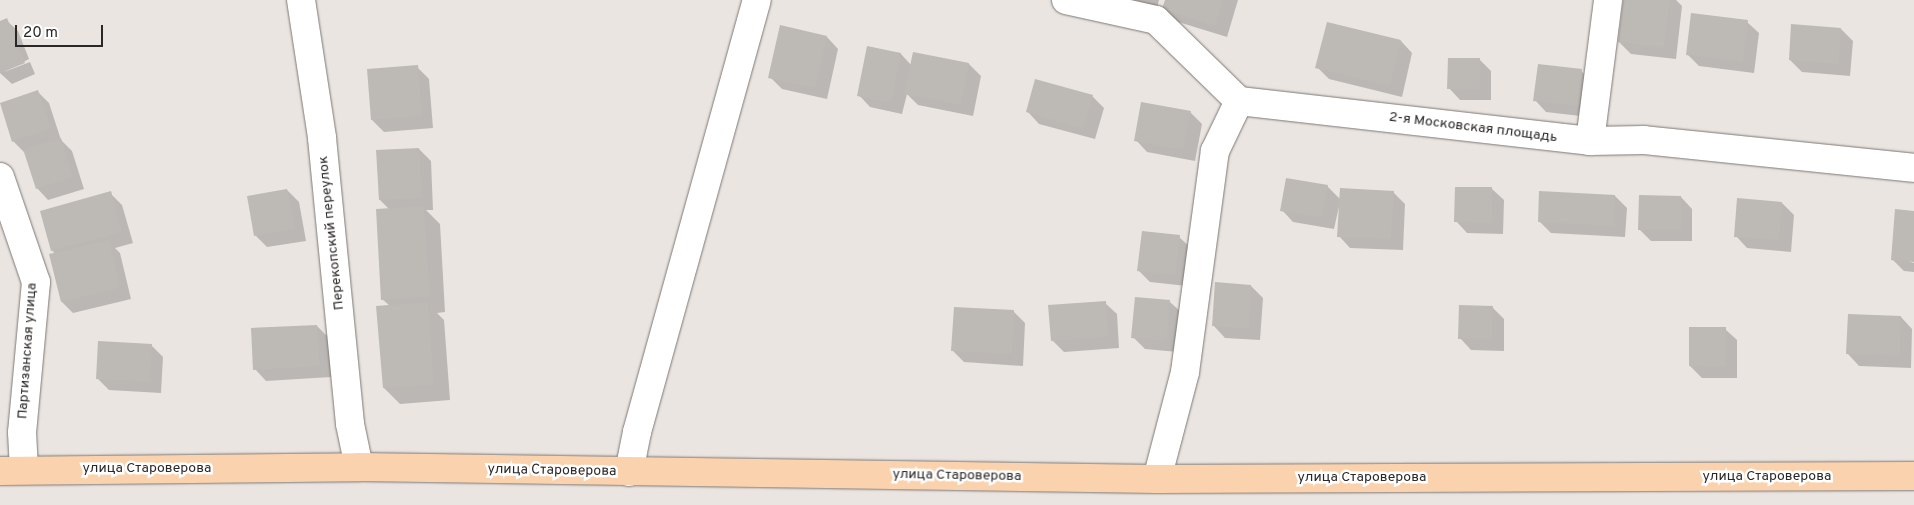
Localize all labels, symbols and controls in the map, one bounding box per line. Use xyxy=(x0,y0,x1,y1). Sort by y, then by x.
scale bar xyxy=(18,15,105,47)
text: 20 m xyxy=(23,24,58,43)
street label: 2-я Московская площадь xyxy=(1388,109,1558,147)
street label: Перекопский переулок xyxy=(316,155,348,311)
street label: Партизанская улица xyxy=(15,282,41,420)
street label: улица Староверова xyxy=(83,461,211,477)
street label: улица Староверова xyxy=(487,461,617,481)
street label: улица Староверова xyxy=(892,466,1022,486)
street label: улица Староверова xyxy=(1703,469,1831,485)
street label: улица Староверова xyxy=(1298,470,1426,486)

